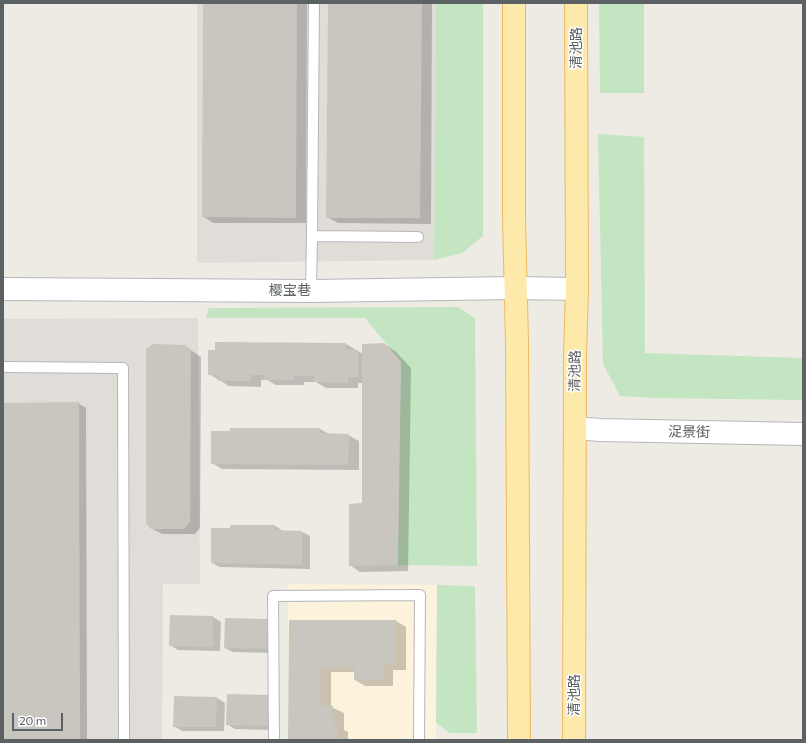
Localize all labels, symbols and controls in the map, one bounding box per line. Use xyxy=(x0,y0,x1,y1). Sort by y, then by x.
street label: 清池路 xyxy=(568,27,584,69)
street label: 樱宝巷 xyxy=(269,282,311,298)
street label: 清池路 xyxy=(566,350,584,392)
street label: 浞景街 xyxy=(668,423,710,441)
street label: 清池路 xyxy=(566,674,582,716)
scale bar xyxy=(14,705,65,731)
text: 20 m xyxy=(19,713,46,727)

